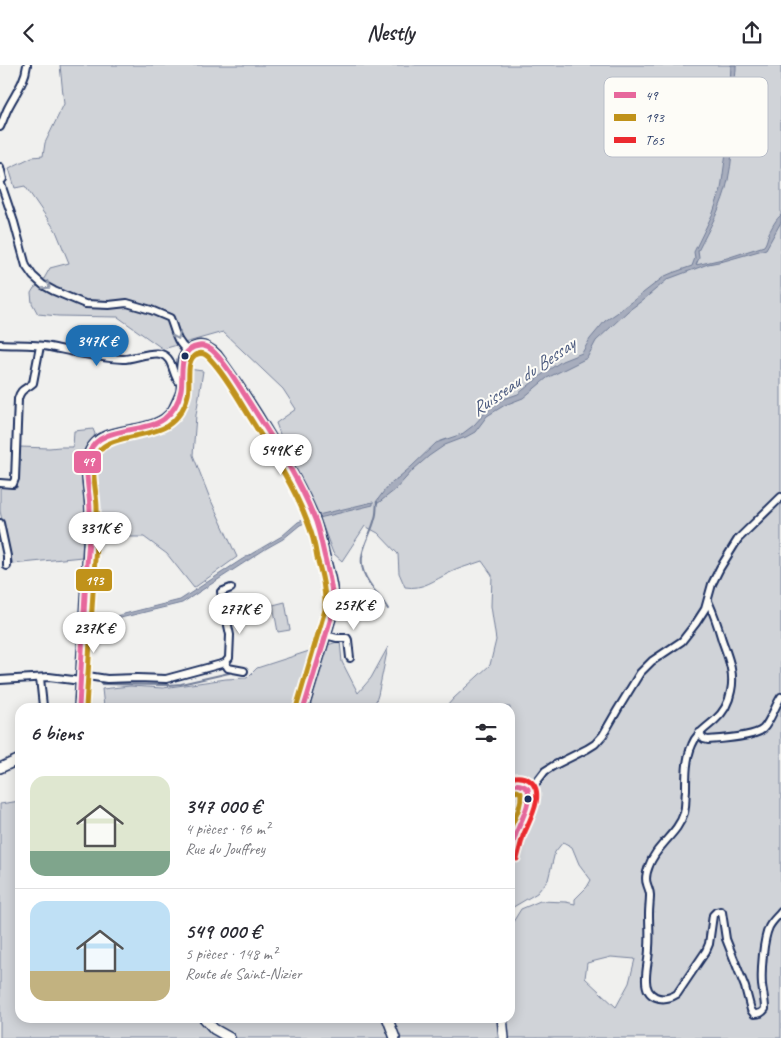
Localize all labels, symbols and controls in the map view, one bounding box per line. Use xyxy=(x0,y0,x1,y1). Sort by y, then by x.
icon: back xyxy=(15,19,43,47)
text: Nestly xyxy=(367,19,414,47)
icon: share xyxy=(738,19,766,47)
legend xyxy=(604,77,768,157)
text: 49 xyxy=(645,87,659,104)
text: 193 xyxy=(645,109,666,126)
text: T65 xyxy=(645,132,665,149)
one-way arrow xyxy=(41,280,50,289)
pin: 347K € xyxy=(56,325,138,367)
water label: Ruisseau du Bessay xyxy=(466,330,583,422)
text: 347K € xyxy=(77,331,117,351)
one-way arrow xyxy=(171,331,181,340)
unlabelled marker xyxy=(180,351,190,361)
pin: 549K € xyxy=(240,433,322,476)
text: 549K € xyxy=(261,440,301,460)
line badge: 49 xyxy=(73,450,102,474)
text: 49 xyxy=(82,453,96,470)
pin: 331K € xyxy=(59,511,141,554)
text: 331K € xyxy=(80,518,120,538)
line badge: 193 xyxy=(75,568,113,592)
text: 193 xyxy=(85,572,105,589)
pin: 257K € xyxy=(313,589,395,631)
pin: 277K € xyxy=(199,593,281,635)
text: 257K € xyxy=(334,595,374,615)
text: 277K € xyxy=(220,599,260,619)
pin: 237K € xyxy=(53,611,135,654)
text: 237K € xyxy=(74,618,114,638)
icon: filters xyxy=(472,719,500,747)
text: 6 biens xyxy=(30,720,82,746)
text: 347 000 € xyxy=(185,793,261,819)
unlabelled marker xyxy=(523,794,533,804)
icon: home xyxy=(70,796,130,856)
text: 4 pièces · 96 m² xyxy=(185,819,270,839)
text: Rue du Jouffrey xyxy=(185,839,265,859)
text: 549 000 € xyxy=(185,918,261,944)
icon: home xyxy=(70,921,130,981)
text: 5 pièces · 148 m² xyxy=(185,944,277,964)
text: Route de Saint-Nizier xyxy=(185,964,302,984)

